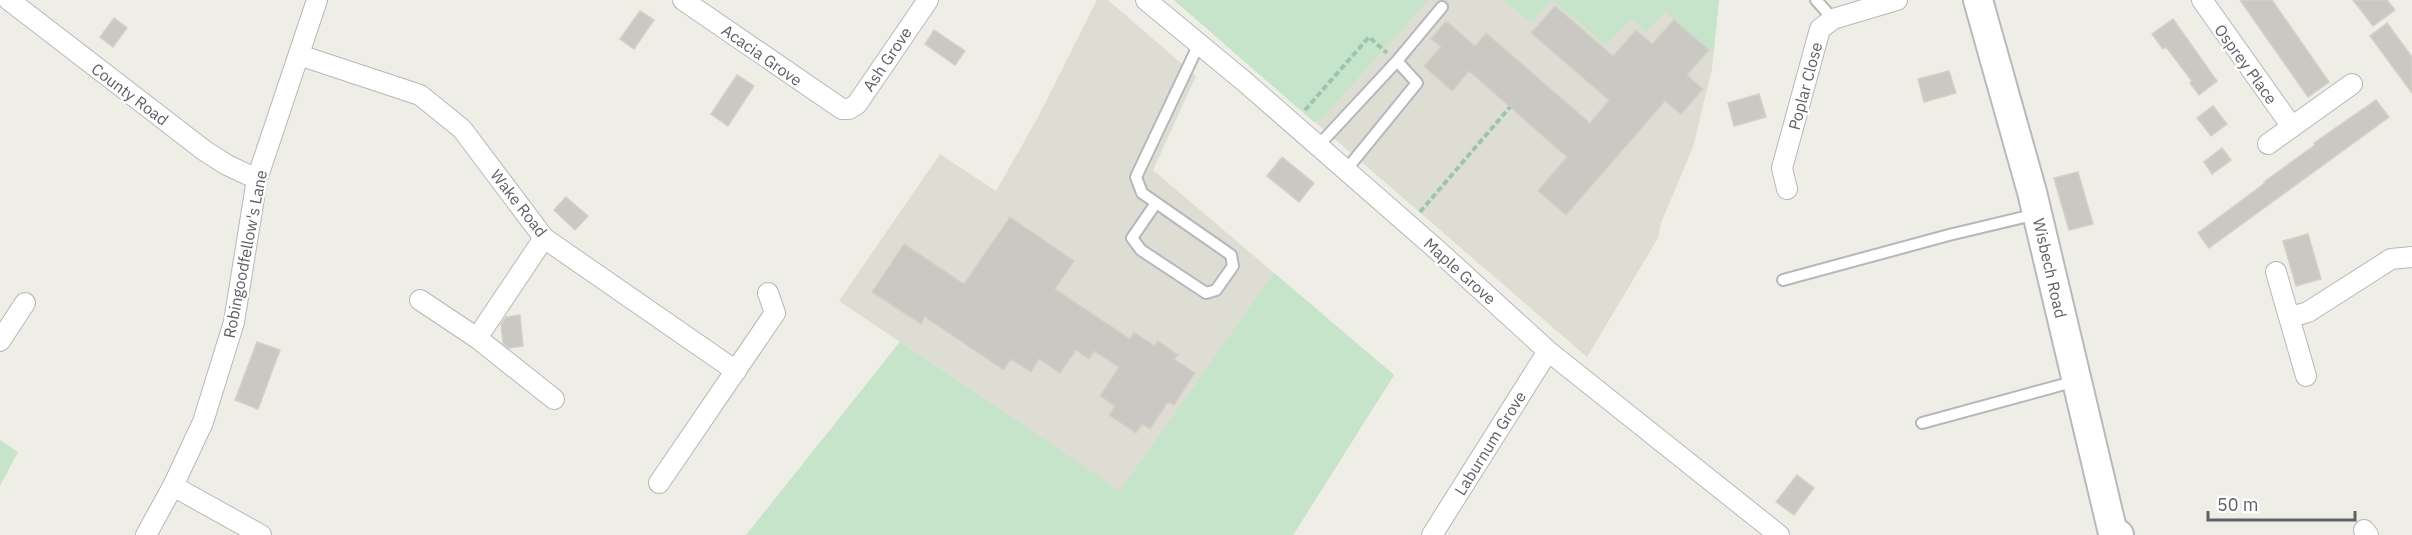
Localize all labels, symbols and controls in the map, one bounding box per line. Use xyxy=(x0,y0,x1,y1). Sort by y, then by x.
street label: Acacia Grove xyxy=(718,20,806,90)
street label: Osprey Place xyxy=(2210,20,2282,108)
street label: Ash Grove xyxy=(858,23,916,95)
street label: Poplar Close xyxy=(1784,40,1826,132)
street label: County Road xyxy=(88,59,172,129)
street label: Wake Road xyxy=(486,165,552,241)
street label: Robingoodfellow's Lane xyxy=(219,168,271,340)
street label: Wisbech Road xyxy=(2029,216,2071,320)
street label: Maple Grove xyxy=(1420,233,1500,309)
street label: Laburnum Grove xyxy=(1450,387,1530,499)
scale bar xyxy=(2208,484,2355,522)
text: 50 m xyxy=(2217,493,2259,516)

